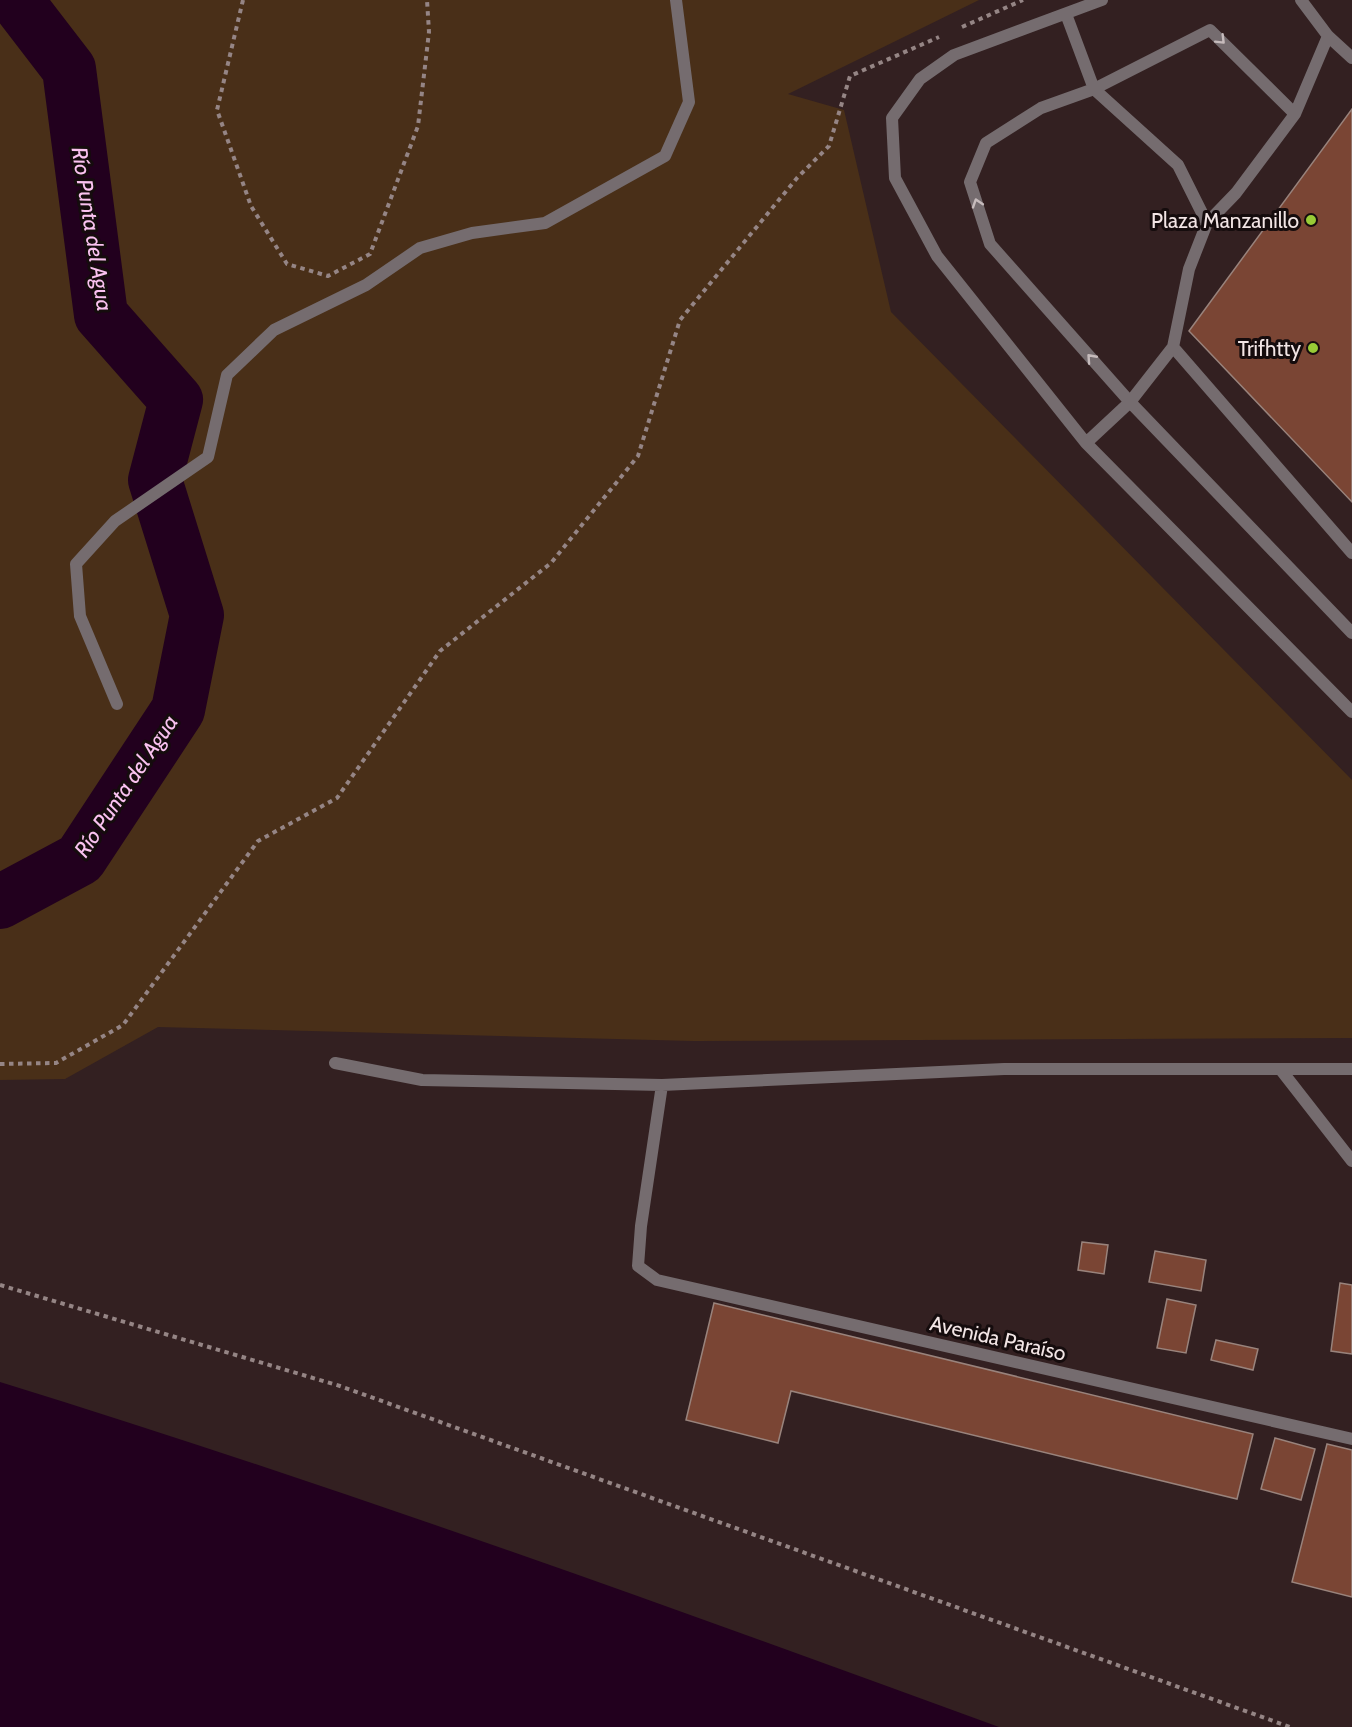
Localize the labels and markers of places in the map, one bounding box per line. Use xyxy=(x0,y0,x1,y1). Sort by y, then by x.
place label: Plaza Manzanillo xyxy=(1151,208,1299,233)
marker: Plaza Manzanillo xyxy=(1304,213,1318,227)
place label: Trifhtty xyxy=(1238,336,1301,361)
marker: Trifhtty xyxy=(1306,341,1320,355)

